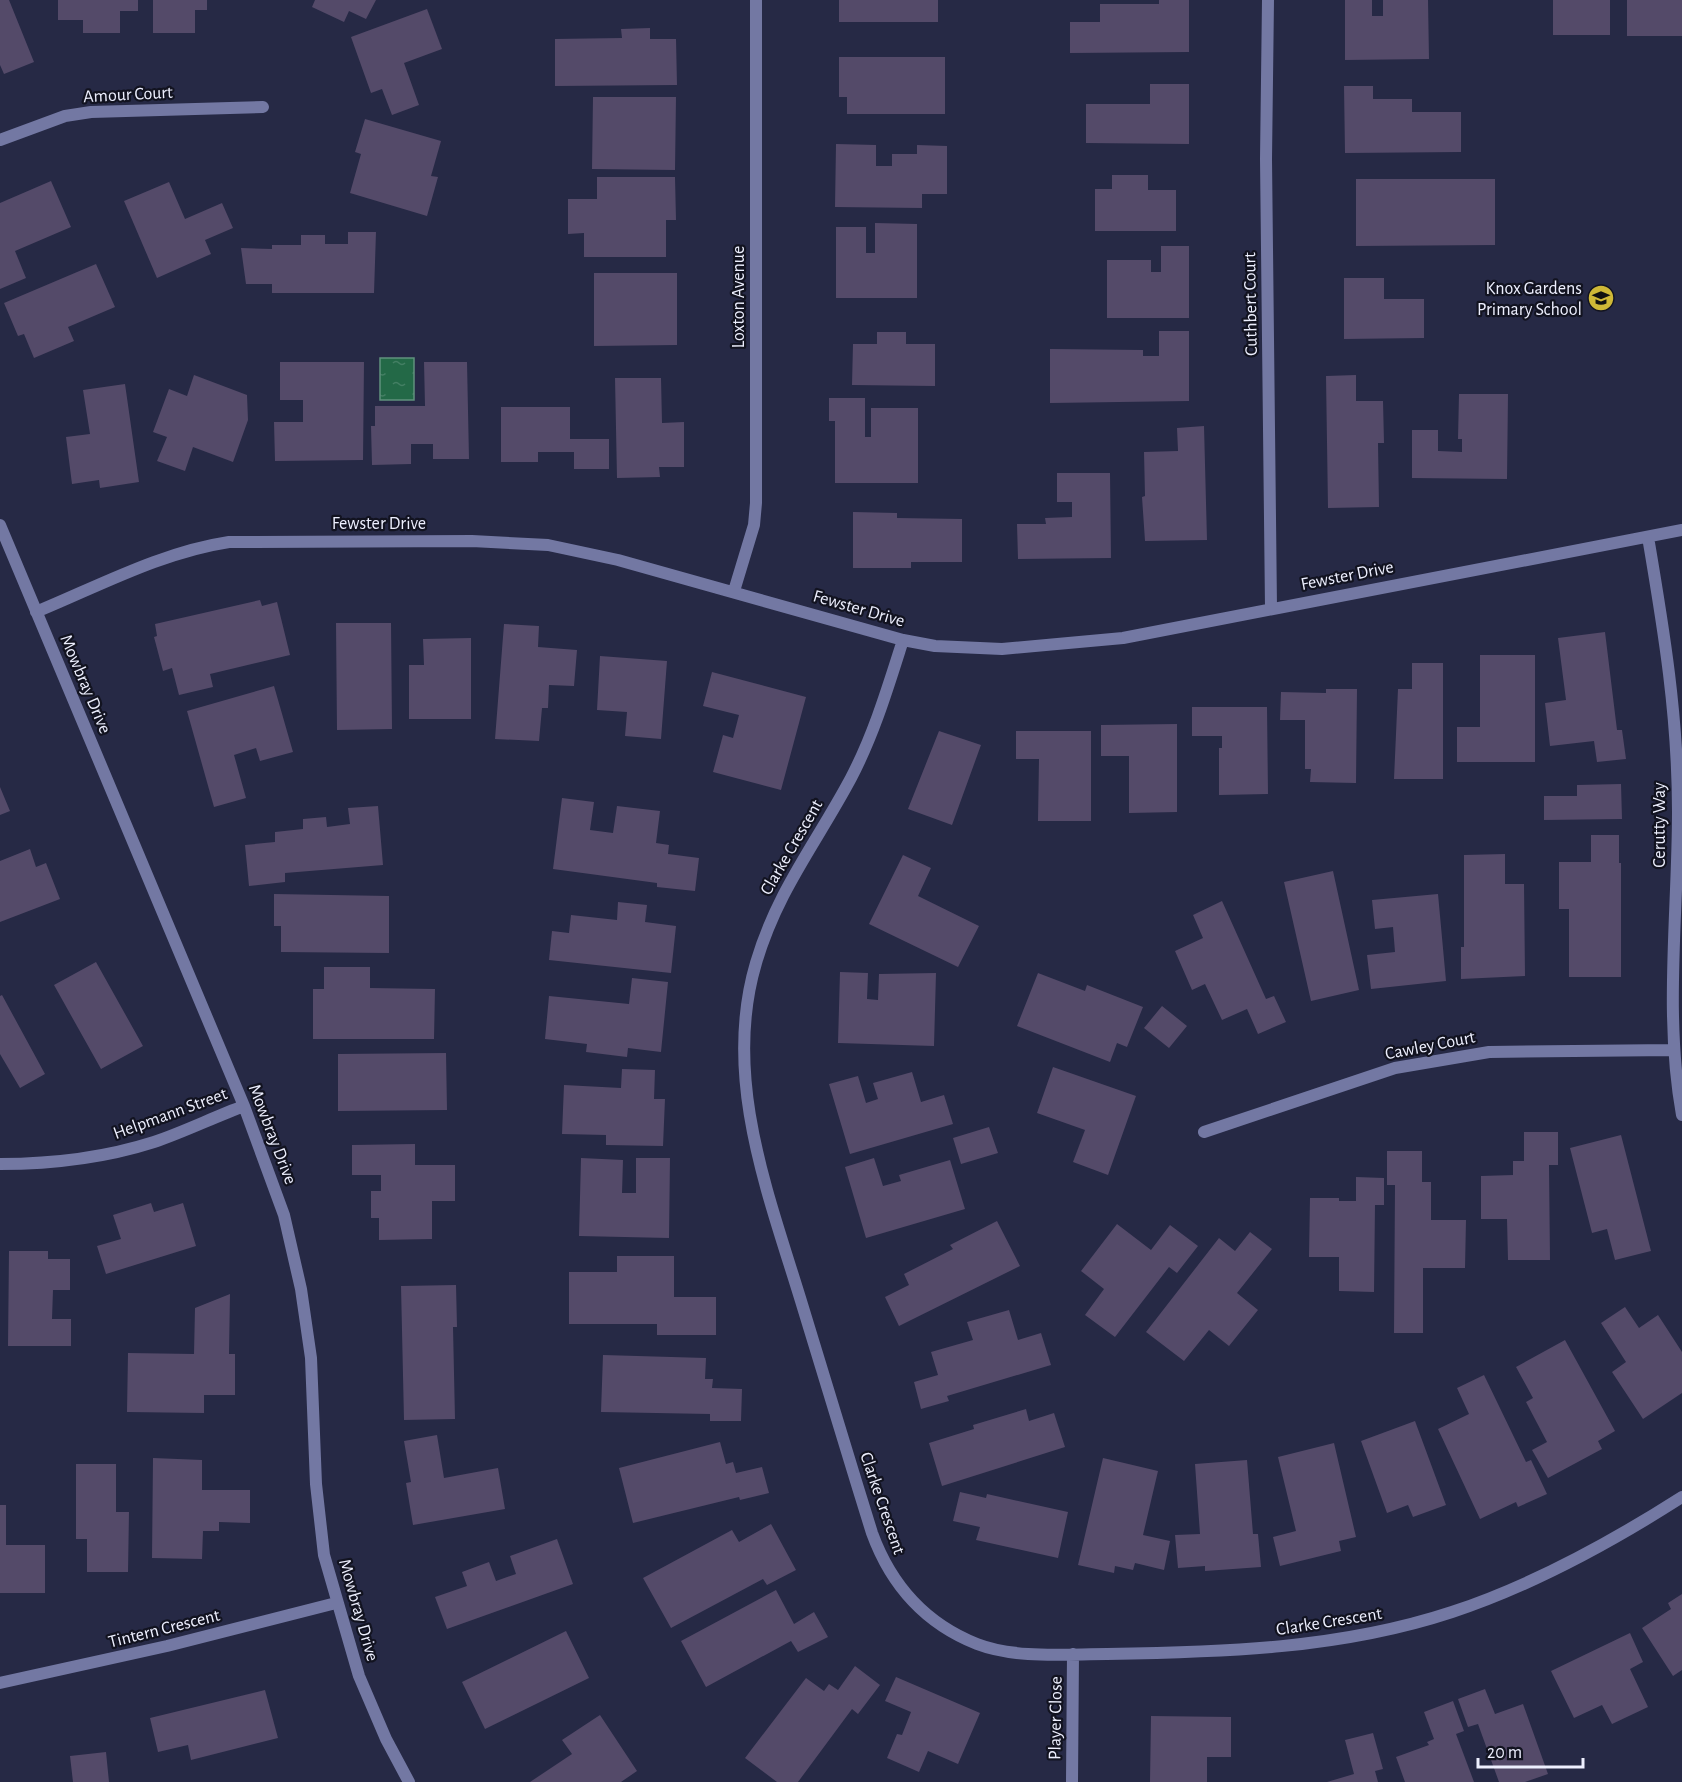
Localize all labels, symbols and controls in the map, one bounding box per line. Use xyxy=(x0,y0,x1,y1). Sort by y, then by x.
street label: Amour Court xyxy=(83,84,174,106)
street label: Loxton Avenue xyxy=(730,246,748,348)
street label: Cuthbert Court xyxy=(1241,252,1261,356)
place label: Knox Gardens Primary School xyxy=(1477,280,1582,319)
school or university icon: Knox Gardens Primary School xyxy=(1586,283,1616,313)
street label: Fewster Drive xyxy=(332,515,426,533)
street label: Fewster Drive xyxy=(1299,558,1395,594)
street label: Fewster Drive xyxy=(811,587,907,631)
street label: Mowbray Drive xyxy=(56,632,114,736)
street label: Cerutty Way xyxy=(1651,782,1669,868)
street label: Clarke Crescent xyxy=(757,796,827,898)
street label: Cawley Court xyxy=(1384,1028,1477,1064)
street label: Mowbray Drive xyxy=(245,1082,299,1187)
street label: Helpmann Street xyxy=(111,1085,230,1143)
street label: Clarke Crescent xyxy=(856,1450,908,1557)
street label: Mowbray Drive xyxy=(335,1557,381,1663)
street label: Clarke Crescent xyxy=(1275,1605,1384,1639)
street label: Tintern Crescent xyxy=(107,1606,222,1652)
street label: Player Close xyxy=(1046,1676,1066,1760)
scale bar xyxy=(1478,1731,1583,1769)
text: 20 m xyxy=(1487,1744,1522,1762)

